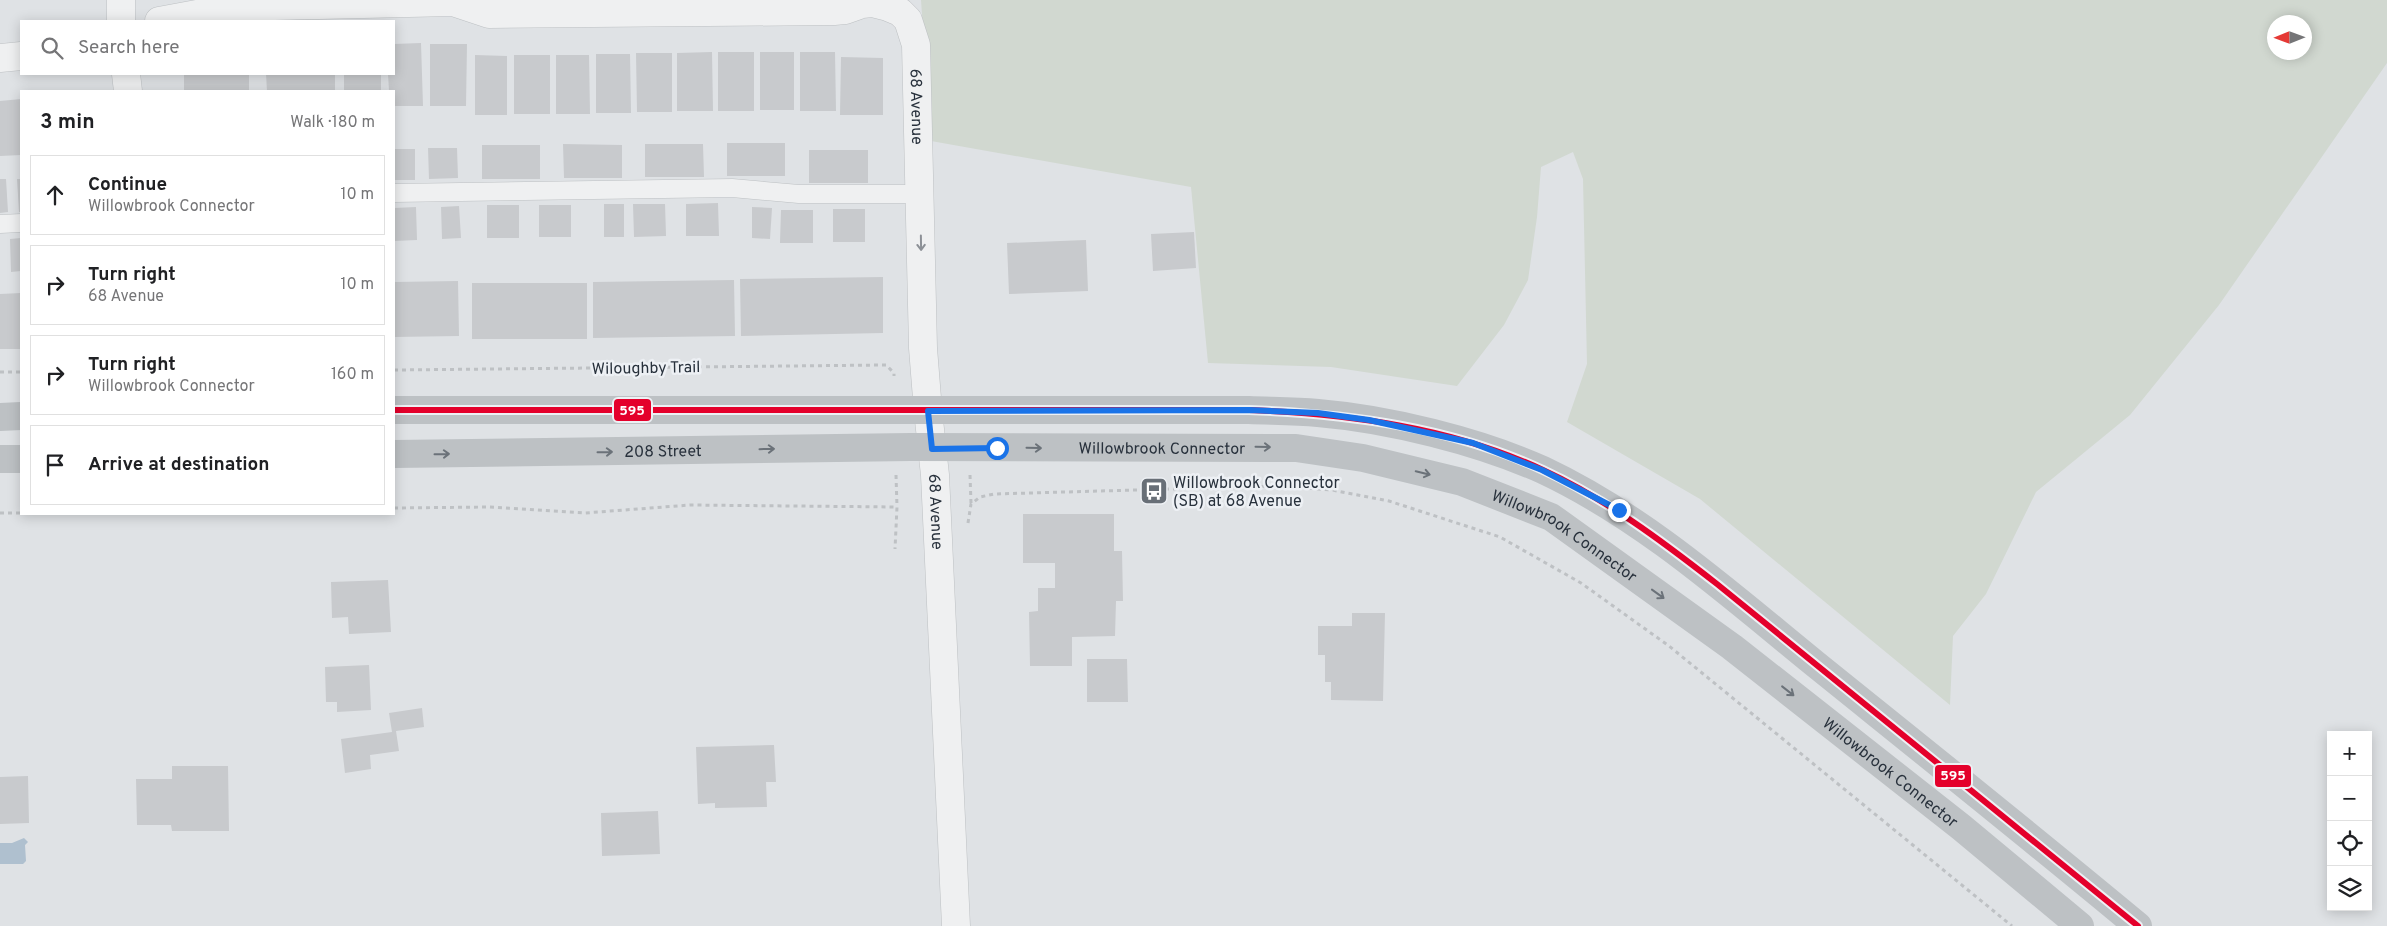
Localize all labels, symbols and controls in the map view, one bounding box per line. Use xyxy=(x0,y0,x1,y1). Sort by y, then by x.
north arrow xyxy=(2267,15,2312,60)
search box xyxy=(20,20,395,75)
icon: search xyxy=(38,34,66,62)
text: Search here xyxy=(78,36,180,60)
street label: 68 Avenue xyxy=(905,68,926,145)
text: 3 min xyxy=(40,109,95,136)
text: Walk · 180 m xyxy=(290,113,375,133)
text: Continue xyxy=(88,173,167,197)
icon: ahead xyxy=(41,181,69,209)
text: 10 m xyxy=(340,185,374,205)
text: Willowbrook Connector xyxy=(88,197,255,217)
one-way arrow xyxy=(916,234,926,251)
text: Turn right xyxy=(88,263,176,287)
icon: right xyxy=(41,271,69,299)
text: 10 m xyxy=(340,275,374,295)
text: 68 Avenue xyxy=(88,287,164,307)
text: Turn right xyxy=(88,353,176,377)
street label: Wiloughby Trail xyxy=(592,358,700,380)
icon: right xyxy=(41,361,69,389)
text: 160 m xyxy=(331,365,374,385)
text: Willowbrook Connector xyxy=(88,377,255,397)
line badge: 595 xyxy=(613,398,652,422)
text: 595 xyxy=(619,403,645,420)
route start xyxy=(986,437,1009,460)
street label: Willowbrook Connector xyxy=(1079,439,1245,460)
street label: 208 Street xyxy=(624,442,702,463)
one-way arrow xyxy=(1025,443,1041,453)
one-way arrow xyxy=(1255,443,1271,452)
one-way arrow xyxy=(759,445,775,454)
one-way arrow xyxy=(597,447,613,456)
one-way arrow xyxy=(434,449,450,459)
icon: arrive xyxy=(41,451,69,479)
text: Arrive at destination xyxy=(88,453,269,477)
one-way arrow xyxy=(1414,469,1430,478)
street label: 68 Avenue xyxy=(923,473,946,550)
place label: Willowbrook Connector (SB) at 68 Avenue xyxy=(1173,474,1340,512)
bus stop icon: Willowbrook Connector (SB) at 68 Avenue xyxy=(1139,476,1169,506)
street label: Willowbrook Connector xyxy=(1488,487,1640,587)
route end xyxy=(1608,499,1631,522)
one-way arrow xyxy=(1651,589,1665,599)
one-way arrow xyxy=(1781,686,1794,697)
street label: Willowbrook Connector xyxy=(1818,714,1961,833)
map controls xyxy=(2327,731,2372,911)
button: + xyxy=(2327,731,2372,776)
line badge: 595 xyxy=(1934,764,1972,788)
text: 595 xyxy=(1940,768,1966,785)
button: − xyxy=(2327,776,2372,821)
button: locate xyxy=(2327,821,2372,866)
button: layers xyxy=(2327,866,2372,911)

